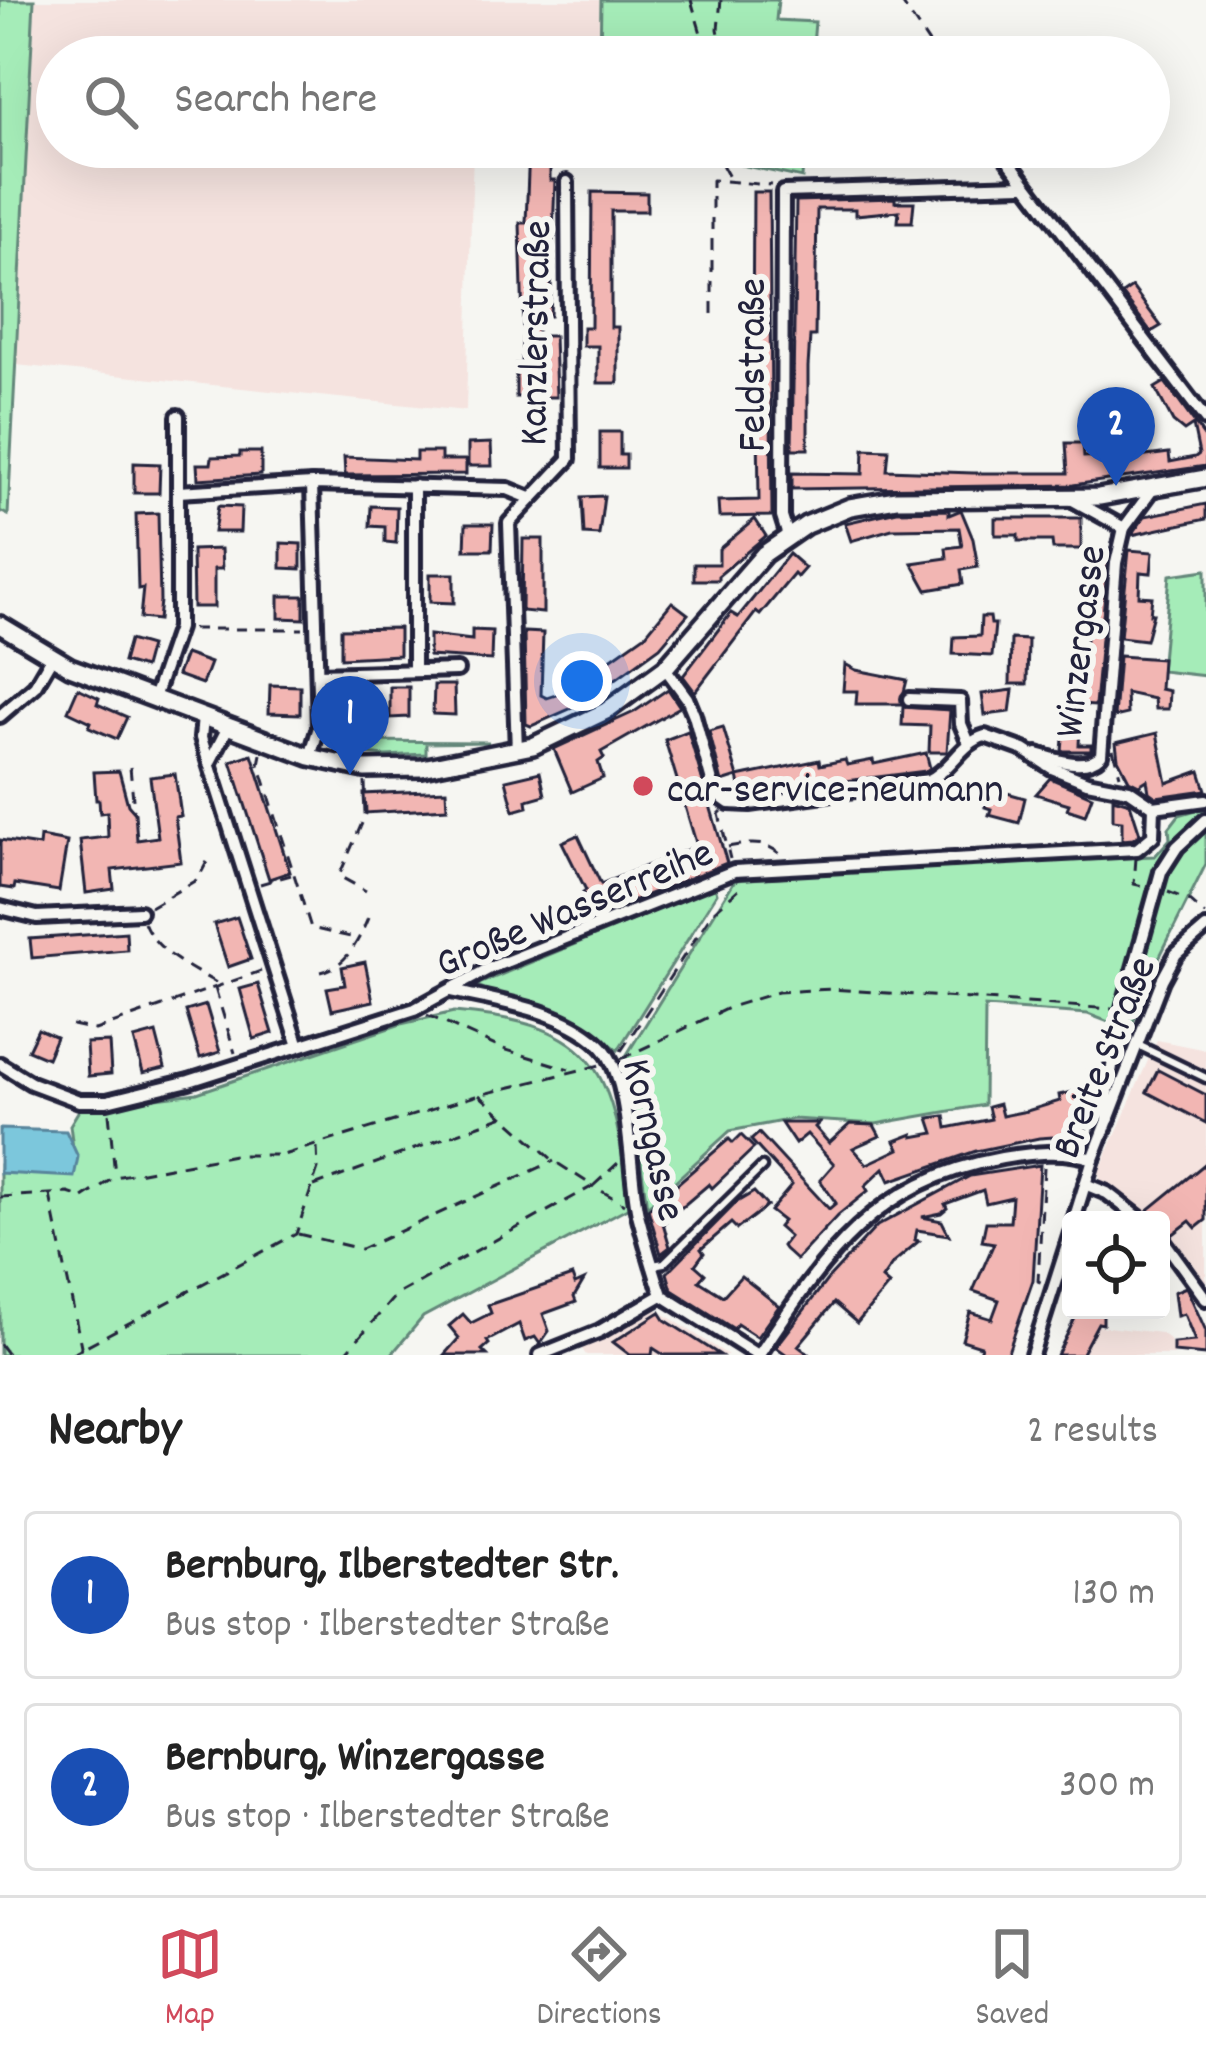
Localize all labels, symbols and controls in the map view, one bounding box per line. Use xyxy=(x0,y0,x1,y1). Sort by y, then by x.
search box xyxy=(36,36,1170,168)
icon: search xyxy=(78,69,144,135)
text: Search here xyxy=(174,70,377,134)
street label: Kanzlerstraße xyxy=(507,220,571,446)
street label: Feldstraße xyxy=(726,278,786,452)
pin: 2 xyxy=(1077,387,1155,486)
street label: Winzergasse xyxy=(1042,542,1125,741)
your location xyxy=(552,651,612,711)
pin: 1 xyxy=(311,676,389,775)
place label: car-service-neumann xyxy=(667,763,1004,823)
marker: car-service-neumann xyxy=(630,773,656,799)
street label: Große Wasserreihe xyxy=(428,826,724,997)
street label: Breite Straße xyxy=(1040,949,1175,1169)
street label: Korngasse xyxy=(602,1053,698,1228)
map controls xyxy=(1062,1211,1170,1319)
button: locate xyxy=(1062,1211,1170,1319)
text: Nearby xyxy=(48,1397,181,1469)
text: 2 results xyxy=(1027,1406,1158,1461)
text: Bernburg, Ilberstedter Str. xyxy=(165,1536,619,1600)
text: 1 xyxy=(86,1568,94,1623)
text: 130 m xyxy=(1072,1568,1155,1623)
text: Bus stop · Ilberstedter Straße xyxy=(165,1600,610,1655)
text: Bernburg, Winzergasse xyxy=(165,1728,545,1792)
text: 2 xyxy=(81,1760,99,1815)
text: 300 m xyxy=(1059,1760,1155,1815)
text: Bus stop · Ilberstedter Straße xyxy=(165,1792,610,1847)
tab: Map xyxy=(157,1921,223,2040)
tab: Directions xyxy=(537,1921,662,2040)
tab: Saved xyxy=(975,1921,1049,2040)

